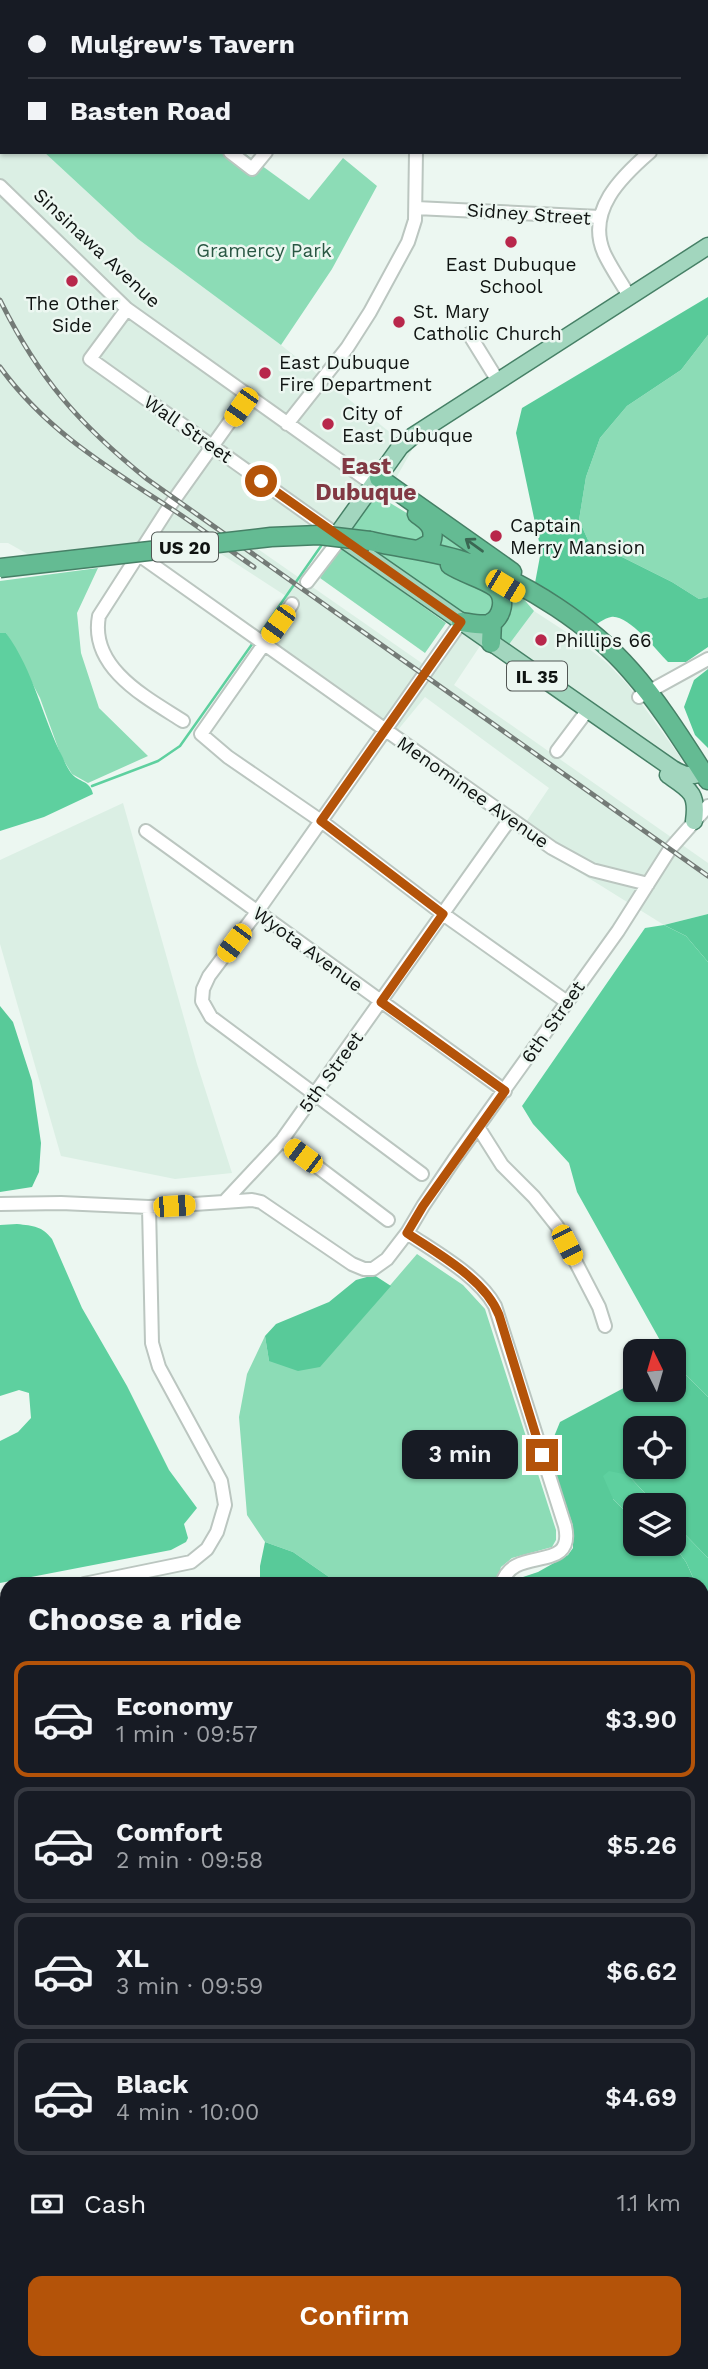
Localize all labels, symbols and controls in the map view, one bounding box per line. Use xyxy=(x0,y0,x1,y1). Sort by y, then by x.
text: Mulgrew's Tavern xyxy=(70,29,295,59)
text: Basten Road xyxy=(70,96,231,126)
street label: Sinsinawa Avenue xyxy=(29,183,165,313)
street label: Sidney Street xyxy=(466,198,592,230)
marker: East Dubuque School xyxy=(503,234,519,250)
park label: Gramercy Park xyxy=(196,239,332,262)
place label: East Dubuque School xyxy=(446,253,577,298)
marker: The Other Side xyxy=(64,273,80,289)
place label: The Other Side xyxy=(26,292,119,337)
place label: St. Mary Catholic Church xyxy=(413,300,562,345)
marker: St. Mary Catholic Church xyxy=(391,314,407,330)
place label: East Dubuque Fire Department xyxy=(279,351,432,396)
marker: East Dubuque Fire Department xyxy=(257,365,273,381)
car xyxy=(221,384,262,430)
street label: Wall Street xyxy=(139,390,237,468)
place label: City of East Dubuque xyxy=(342,402,473,447)
marker: City of East Dubuque xyxy=(320,416,336,432)
district label: East Dubuque xyxy=(315,453,417,506)
route start xyxy=(245,465,277,497)
place label: Captain Merry Mansion xyxy=(510,514,645,559)
marker: Captain Merry Mansion xyxy=(488,528,504,544)
road number: US 20 xyxy=(152,532,218,562)
one-way arrow xyxy=(465,538,484,552)
car xyxy=(482,566,529,606)
car xyxy=(258,601,299,647)
place label: Phillips 66 xyxy=(555,629,652,652)
marker: Phillips 66 xyxy=(533,632,549,648)
road number: IL 35 xyxy=(507,662,567,690)
street label: Menominee Avenue xyxy=(393,731,553,853)
street label: Wyota Avenue xyxy=(248,901,368,997)
car xyxy=(213,920,256,966)
street label: 6th Street xyxy=(516,976,590,1067)
street label: 5th Street xyxy=(294,1027,368,1117)
car xyxy=(280,1135,327,1177)
car xyxy=(153,1194,196,1218)
car xyxy=(549,1222,586,1268)
north arrow xyxy=(623,1339,686,1402)
map controls xyxy=(623,1339,686,1556)
button: locate xyxy=(623,1416,686,1479)
callout: 3 min xyxy=(402,1430,518,1480)
route end xyxy=(526,1439,558,1471)
text: 3 min xyxy=(428,1441,492,1468)
button: layers xyxy=(623,1493,686,1556)
text: Choose a ride xyxy=(28,1600,242,1638)
icon: car xyxy=(32,1688,95,1751)
text: Economy xyxy=(116,1691,233,1721)
text: $3.90 xyxy=(605,1704,677,1734)
text: 1 min · 09:57 xyxy=(116,1721,258,1748)
icon: car xyxy=(32,1814,95,1877)
text: Comfort xyxy=(116,1817,222,1847)
text: $5.26 xyxy=(607,1830,677,1860)
text: 2 min · 09:58 xyxy=(116,1847,263,1874)
icon: car xyxy=(32,1940,95,2003)
text: XL xyxy=(116,1943,149,1973)
text: $6.62 xyxy=(606,1956,677,1986)
text: 3 min · 09:59 xyxy=(116,1973,263,2000)
icon: car xyxy=(32,2066,95,2129)
text: Black xyxy=(116,2069,188,2099)
text: $4.69 xyxy=(605,2082,677,2112)
text: 4 min · 10:00 xyxy=(116,2099,259,2126)
icon: cash xyxy=(28,2185,66,2223)
text: Cash xyxy=(84,2189,146,2219)
text: 1.1 km xyxy=(617,2190,681,2217)
button: Confirm xyxy=(28,2276,681,2356)

